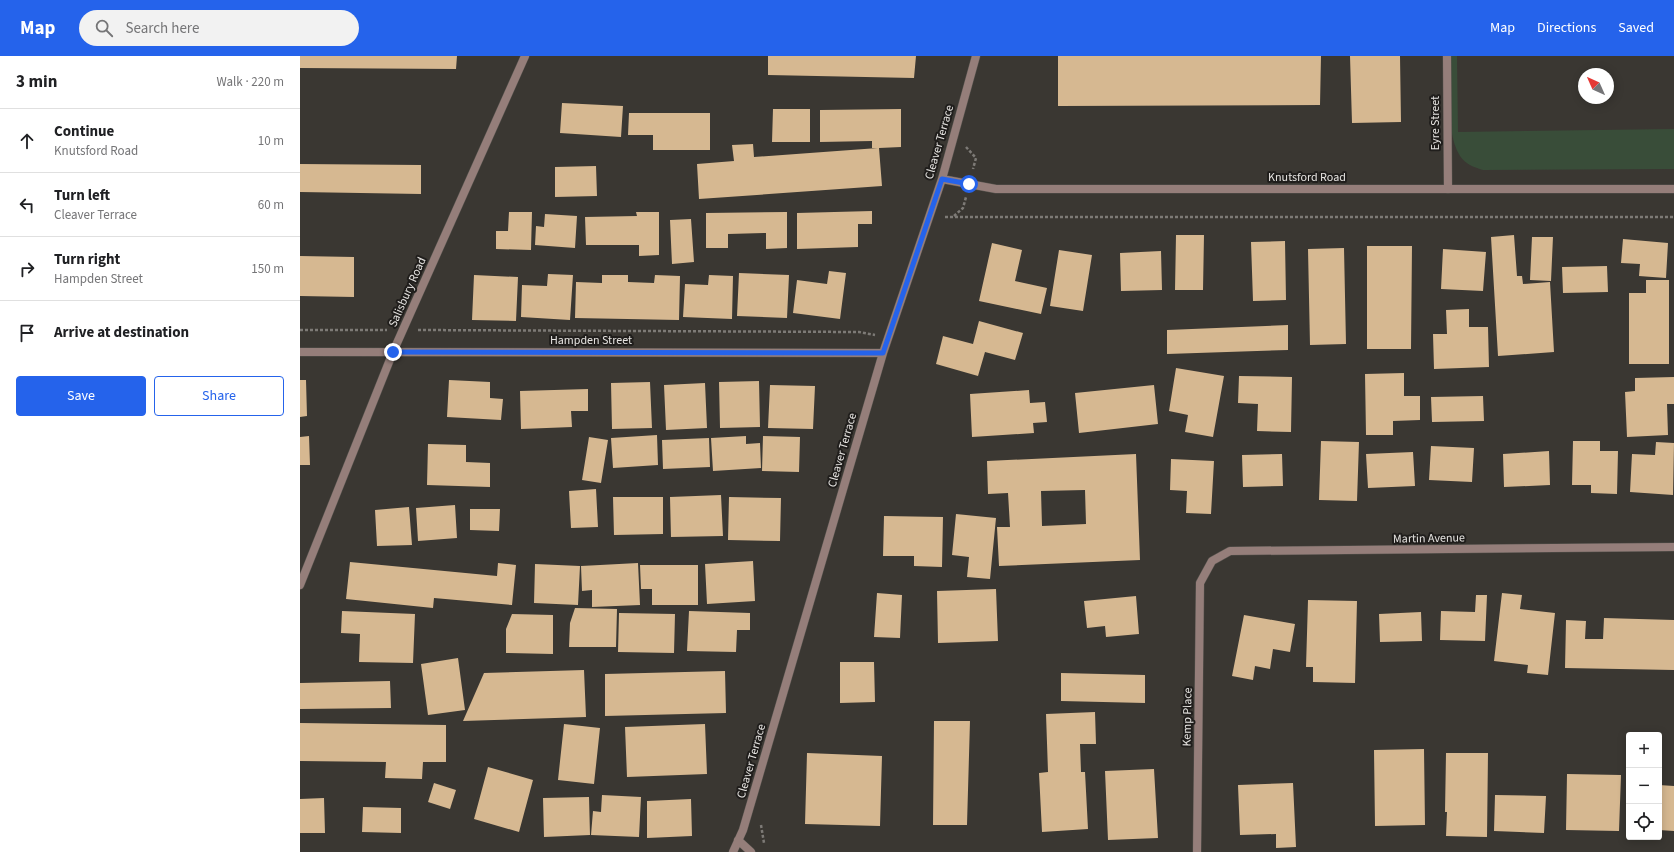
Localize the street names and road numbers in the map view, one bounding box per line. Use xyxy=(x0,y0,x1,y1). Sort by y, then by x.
street label: Eyre Street xyxy=(1427,96,1444,150)
street label: Cleaver Terrace xyxy=(921,103,958,181)
street label: Knutsford Road xyxy=(1268,169,1346,186)
street label: Salisbury Road xyxy=(384,255,430,330)
street label: Hampden Street xyxy=(550,332,632,349)
street label: Cleaver Terrace xyxy=(824,411,861,489)
street label: Martin Avenue xyxy=(1393,529,1465,548)
street label: Kemp Place xyxy=(1178,687,1197,747)
street label: Cleaver Terrace xyxy=(733,722,770,800)

